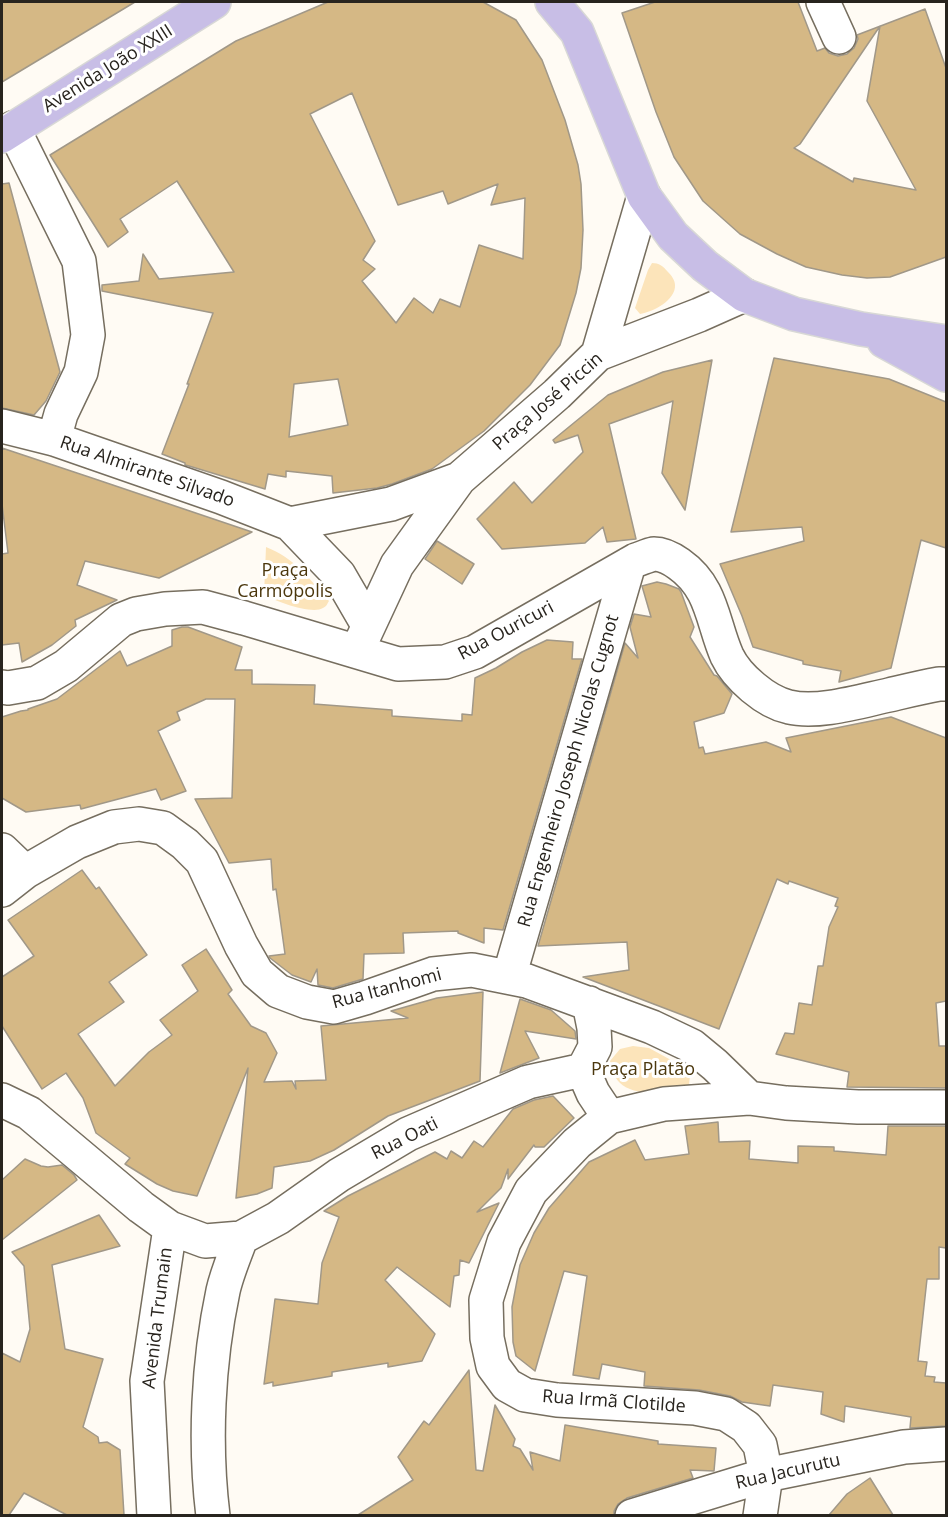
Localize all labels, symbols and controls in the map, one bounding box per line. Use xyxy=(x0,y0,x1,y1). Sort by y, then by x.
street label: Avenida João XXIII xyxy=(39,20,177,118)
street label: Praça José Piccin xyxy=(489,348,607,456)
street label: Rua Almirante Silvado xyxy=(57,432,237,512)
park label: Praça Carmópolis xyxy=(237,560,333,602)
street label: Rua Ouricuri xyxy=(454,597,558,665)
street label: Rua Engenheiro Joseph Nicolas Cugnot xyxy=(514,612,624,930)
street label: Rua Itanhomi xyxy=(330,964,444,1014)
park label: Praça Platão xyxy=(591,1059,695,1081)
street label: Rua Oati xyxy=(368,1113,442,1165)
street label: Avenida Trumain xyxy=(139,1246,177,1390)
street label: Rua Irmã Clotilde xyxy=(541,1386,687,1418)
street label: Rua Jacurutu xyxy=(733,1449,843,1495)

